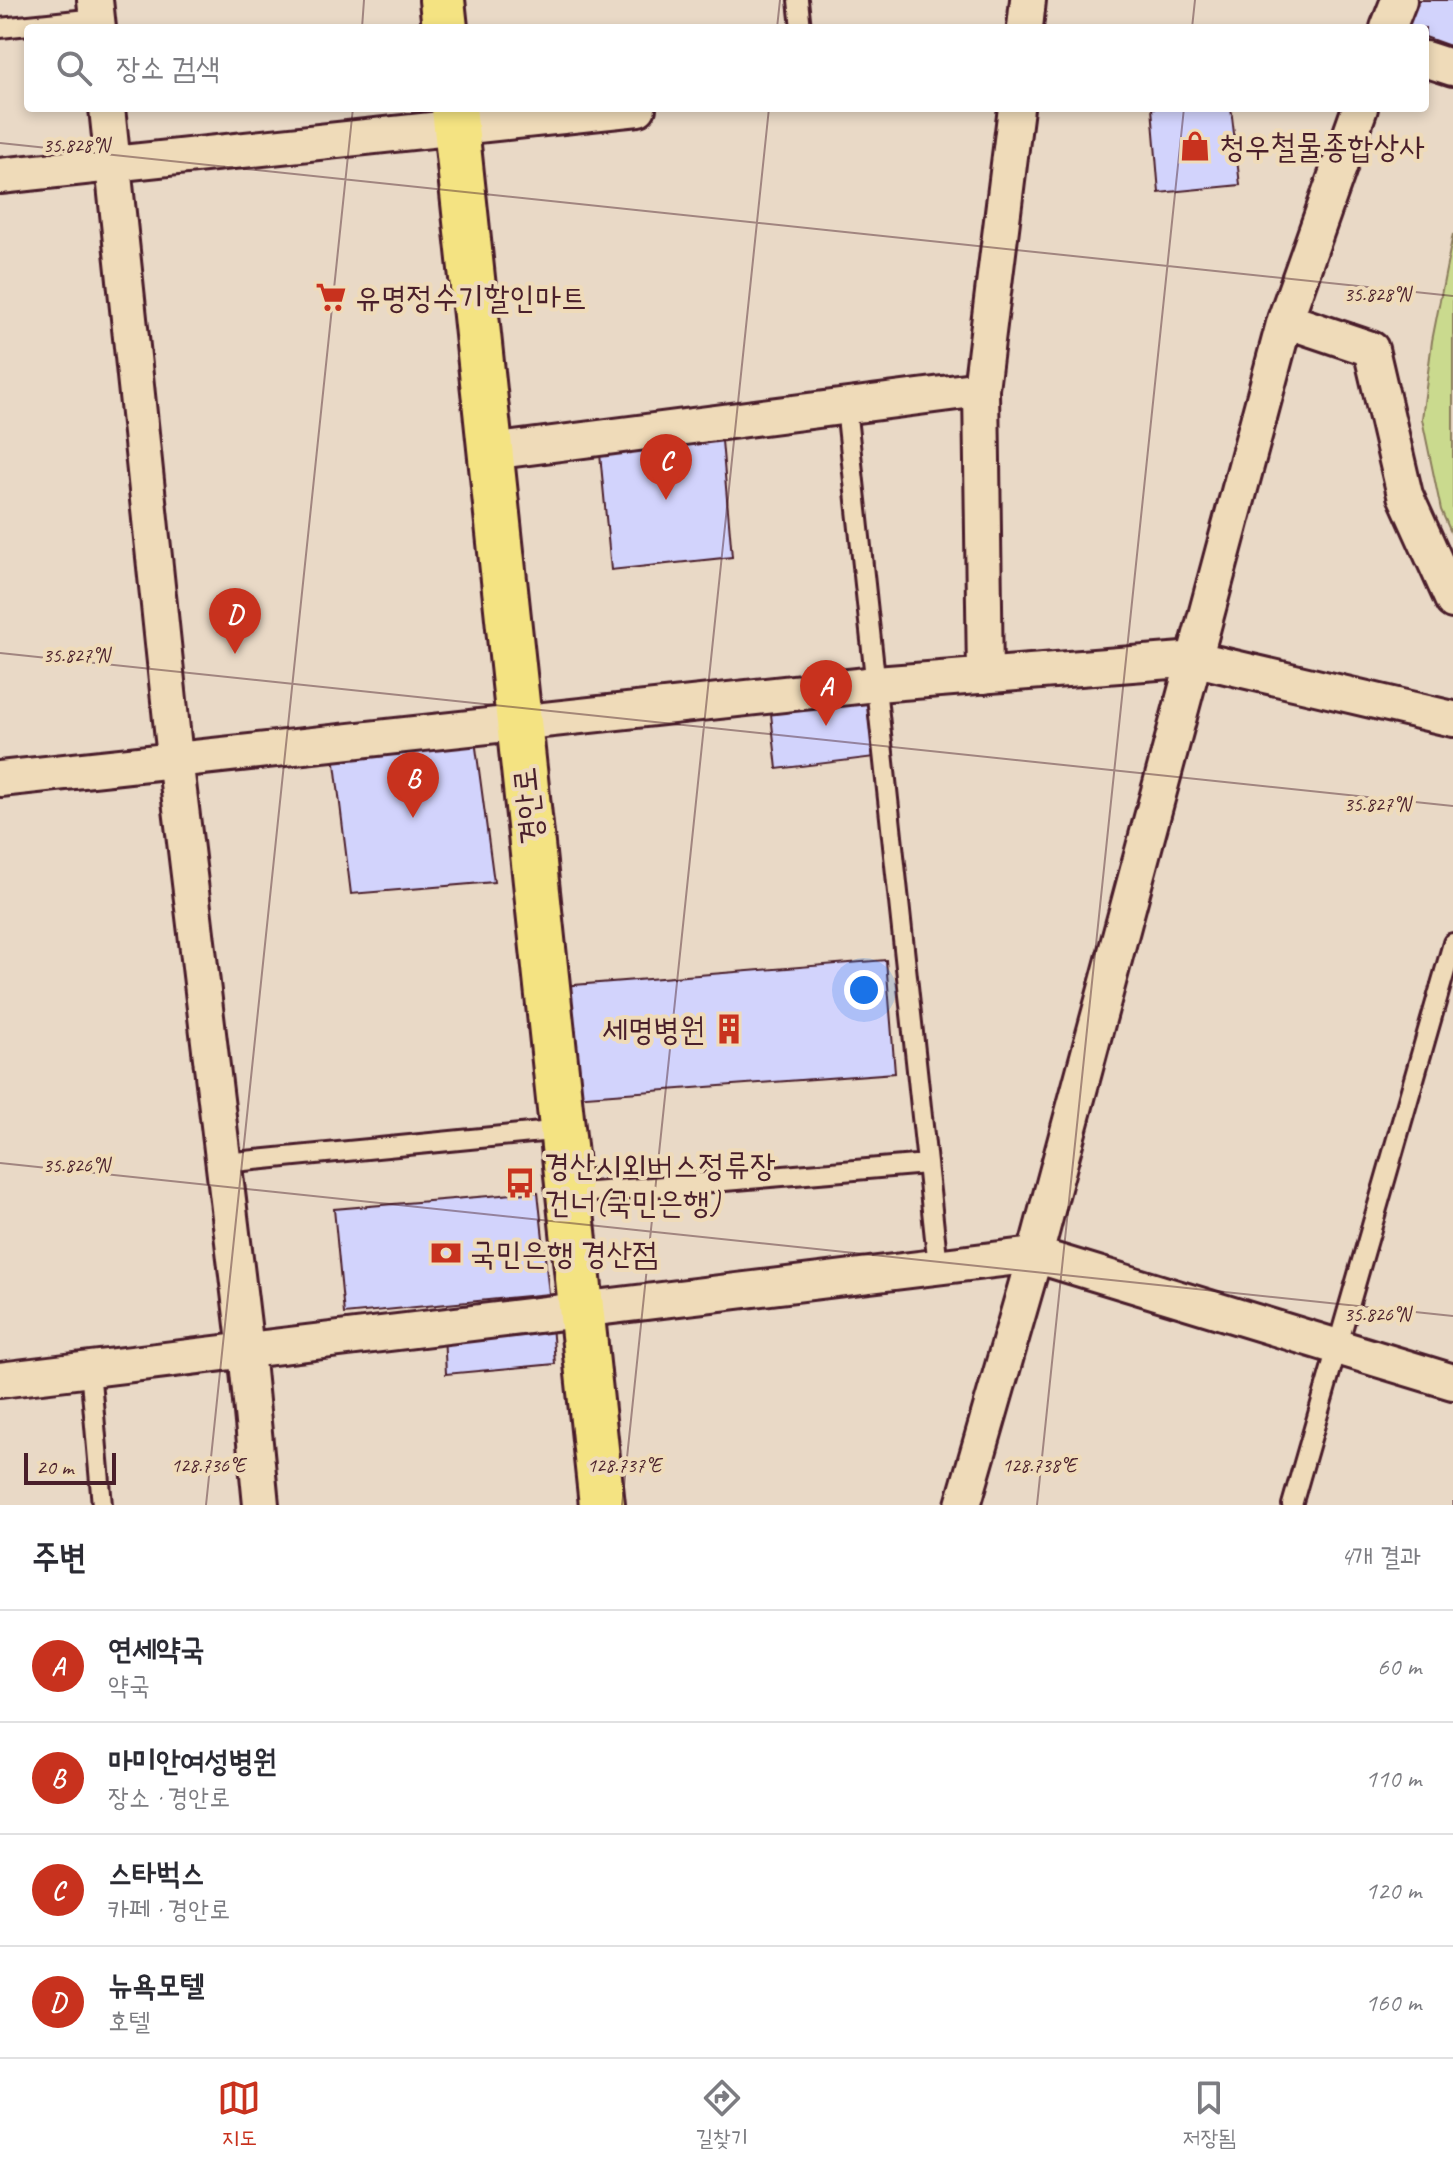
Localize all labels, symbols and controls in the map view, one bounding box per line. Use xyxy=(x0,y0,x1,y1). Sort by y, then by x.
search box xyxy=(24,24,1429,112)
icon: search xyxy=(52,46,96,90)
text: 장소 검색 xyxy=(116,49,220,87)
place label: 청우철물종합상사 xyxy=(1219,126,1425,167)
shop icon: 청우철물종합상사 xyxy=(1178,129,1212,163)
text: 35.828°N xyxy=(43,133,112,158)
place label: 유명정수기할인마트 xyxy=(355,277,587,318)
supermarket icon: 유명정수기할인마트 xyxy=(314,280,348,314)
text: 35.828°N xyxy=(1344,282,1413,307)
pin: C xyxy=(640,434,692,500)
pin: D xyxy=(209,588,261,654)
text: 35.827°N xyxy=(43,643,112,668)
pin: A xyxy=(800,660,852,726)
pin: B xyxy=(387,752,439,818)
street label: 경안로 xyxy=(504,765,552,847)
text: 35.827°N xyxy=(1344,792,1413,817)
your location xyxy=(844,970,884,1010)
place label: 세명병원 xyxy=(602,1009,705,1050)
building icon: 세명병원 xyxy=(712,1012,746,1046)
place label: 경산시외버스정류장 건너(국민은행) xyxy=(544,1145,776,1223)
text: 35.826°N xyxy=(43,1153,112,1178)
bus stop icon: 경산시외버스정류장 건너(국민은행) xyxy=(503,1166,537,1200)
place label: 국민은행 경산점 xyxy=(470,1233,658,1274)
bank icon: 국민은행 경산점 xyxy=(429,1236,463,1270)
text: 35.826°N xyxy=(1344,1302,1413,1327)
scale bar xyxy=(24,1449,116,1485)
text: 20 m xyxy=(36,1453,73,1481)
text: 128.736°E xyxy=(171,1453,248,1478)
text: 128.737°E xyxy=(587,1453,664,1478)
text: 128.738°E xyxy=(1002,1453,1079,1478)
text: 주변 xyxy=(32,1535,87,1578)
text: 4개 결과 xyxy=(1340,1540,1421,1573)
text: 연세약국 xyxy=(108,1630,205,1668)
text: A xyxy=(51,1650,65,1683)
text: 60 m xyxy=(1377,1650,1421,1683)
text: 약국 xyxy=(108,1669,150,1702)
text: 마미안여성병원 xyxy=(108,1742,277,1780)
text: B xyxy=(51,1762,65,1795)
text: 110 m xyxy=(1365,1762,1421,1795)
text: 장소 · 경안로 xyxy=(108,1781,230,1814)
text: 스타벅스 xyxy=(108,1854,205,1892)
text: C xyxy=(52,1874,64,1907)
text: 120 m xyxy=(1365,1874,1421,1907)
text: 카페 · 경안로 xyxy=(108,1893,230,1926)
text: 뉴욕모텔 xyxy=(108,1966,205,2004)
text: D xyxy=(50,1986,66,2019)
text: 160 m xyxy=(1365,1986,1421,2019)
text: 호텔 xyxy=(108,2005,150,2038)
tab: 지도 xyxy=(217,2076,261,2152)
tab: 길찾기 xyxy=(695,2076,748,2152)
tab: 저장됨 xyxy=(1183,2076,1236,2152)

